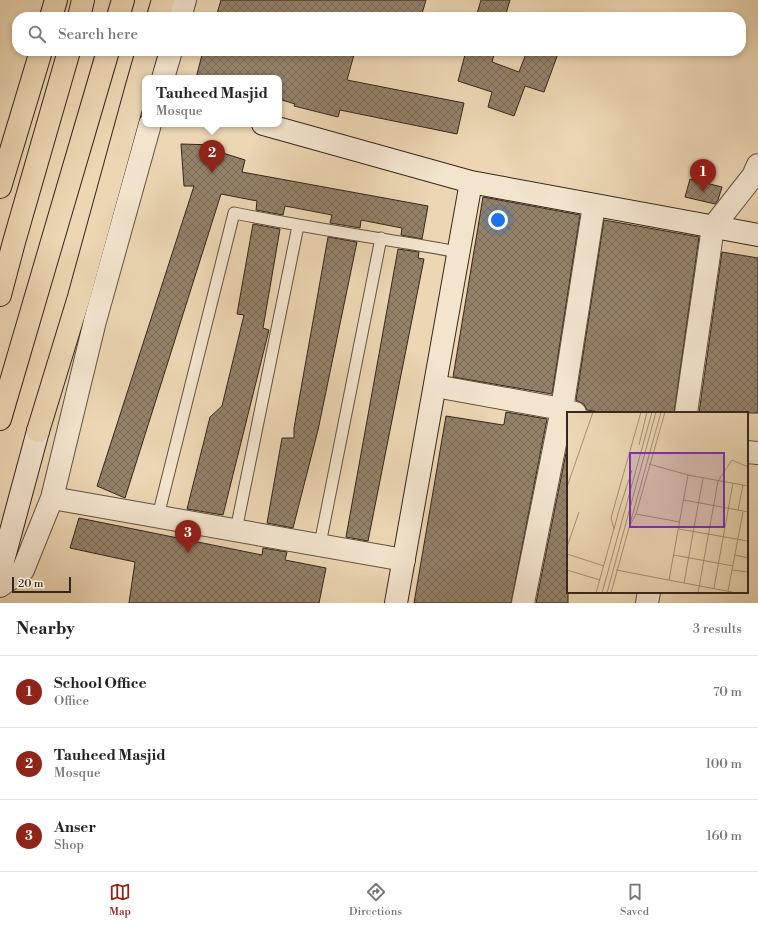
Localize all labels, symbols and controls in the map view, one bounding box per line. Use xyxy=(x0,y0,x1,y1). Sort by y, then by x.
search box xyxy=(12,12,746,56)
icon: search xyxy=(26,23,48,45)
text: Search here xyxy=(58,25,138,44)
popup xyxy=(142,75,282,127)
text: Tauheed Masjid xyxy=(156,84,268,103)
text: Mosque xyxy=(156,103,203,119)
pin: 2 xyxy=(199,140,225,173)
pin: 1 xyxy=(690,159,716,192)
your location xyxy=(488,210,508,230)
inset map xyxy=(567,412,748,593)
pin: 3 xyxy=(175,520,201,553)
scale bar xyxy=(12,575,71,594)
text: 20 m xyxy=(18,577,43,591)
text: Nearby xyxy=(16,618,75,640)
text: 3 results xyxy=(693,621,742,637)
text: School Office xyxy=(54,674,147,693)
text: 1 xyxy=(26,684,32,700)
text: 70 m xyxy=(713,684,742,700)
text: Office xyxy=(54,693,89,709)
text: Tauheed Masjid xyxy=(54,746,166,765)
text: 2 xyxy=(25,756,33,772)
text: 100 m xyxy=(706,756,742,772)
text: Mosque xyxy=(54,765,101,781)
text: Anser xyxy=(54,818,96,837)
text: 3 xyxy=(25,828,33,844)
text: 160 m xyxy=(706,828,742,844)
text: Shop xyxy=(54,837,84,853)
tab: Map xyxy=(109,881,131,919)
tab: Directions xyxy=(349,881,402,919)
tab: Saved xyxy=(620,881,649,919)

